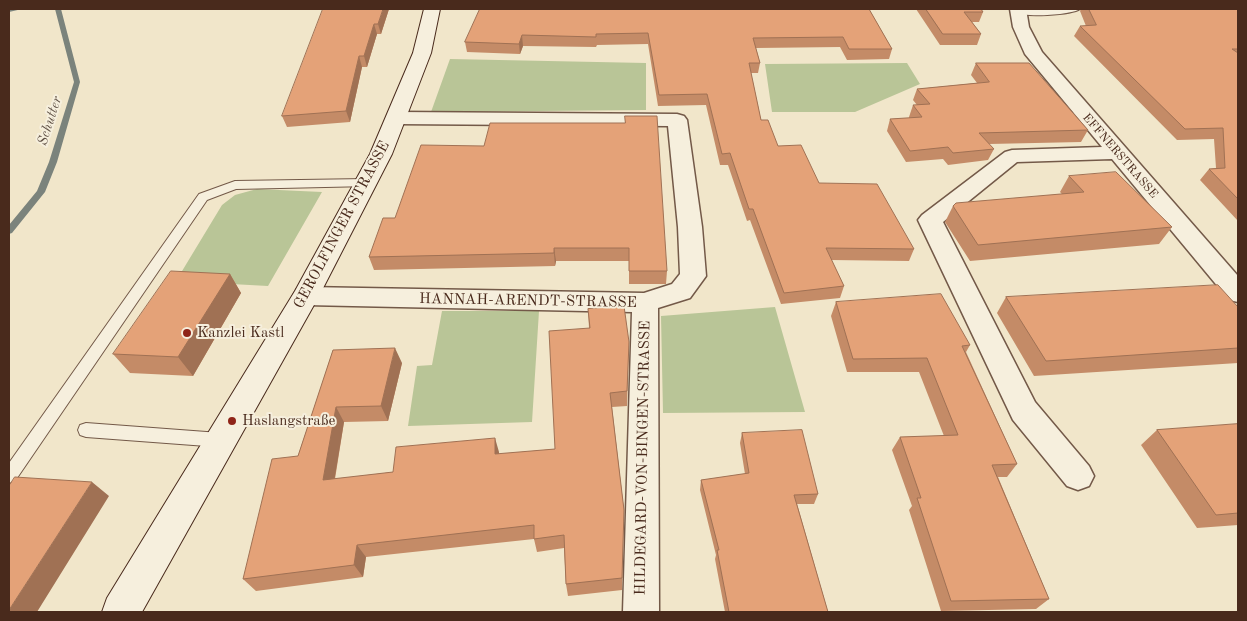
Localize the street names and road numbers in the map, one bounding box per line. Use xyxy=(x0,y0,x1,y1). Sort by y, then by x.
street label: EFFNERSTRASSE xyxy=(1079,111,1161,201)
street label: GEROLFINGER STRASSE xyxy=(290,138,394,312)
street label: HANNAH-ARENDT-STRASSE xyxy=(419,290,637,312)
street label: HILDEGARD-VON-BINGEN-STRASSE xyxy=(632,320,654,596)

